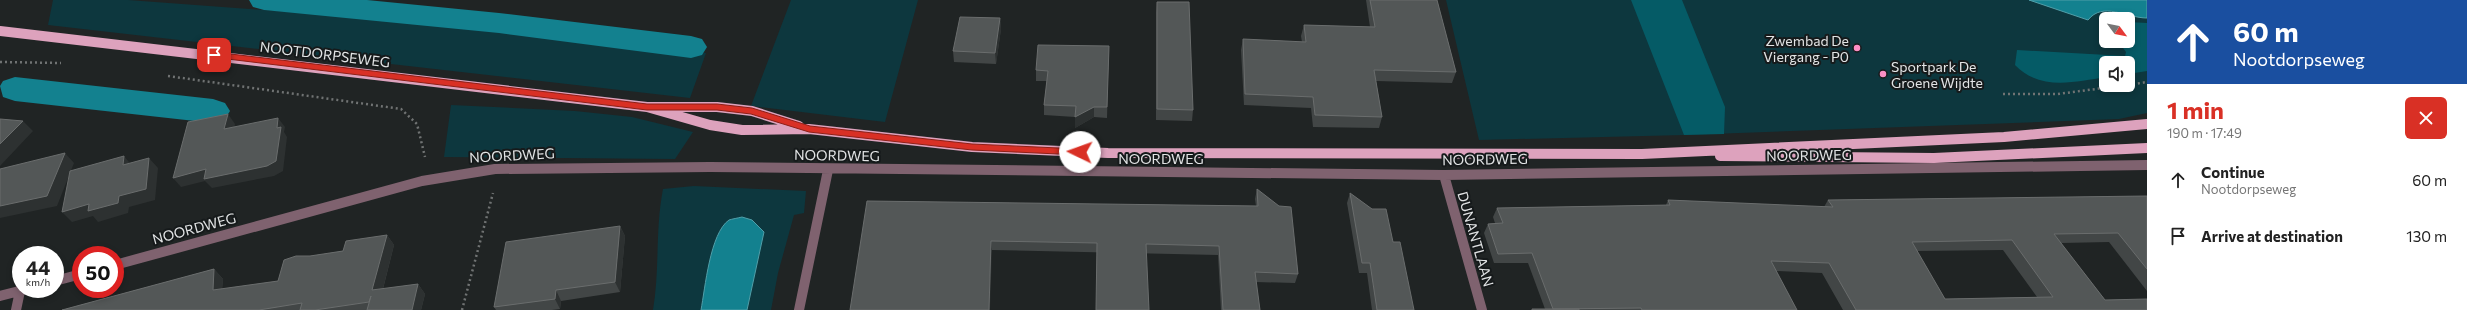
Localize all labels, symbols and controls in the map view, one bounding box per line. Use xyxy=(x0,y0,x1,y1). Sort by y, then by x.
north arrow xyxy=(2099,12,2135,48)
map controls xyxy=(2099,12,2135,92)
text: 60 m xyxy=(2233,14,2299,48)
icon: ahead xyxy=(2167,16,2219,68)
place label: Zwembad De Viergang - P0 xyxy=(1763,32,1849,65)
pin xyxy=(197,38,231,72)
street label: NOOTDORPSEWEG xyxy=(259,38,391,70)
marker: Zwembad De Viergang - P0 xyxy=(1852,43,1862,53)
icon: arrive xyxy=(203,44,225,66)
text: Nootdorpseweg xyxy=(2233,48,2365,70)
button: sound xyxy=(2099,56,2135,92)
place label: Sportpark De Groene Wijdte xyxy=(1891,58,1983,91)
marker: Sportpark De Groene Wijdte xyxy=(1878,69,1888,79)
text: 1 min xyxy=(2167,95,2224,124)
button: close xyxy=(2405,97,2447,139)
text: 190 m · 17:49 xyxy=(2167,125,2242,141)
position arrow xyxy=(1059,131,1101,173)
street label: NOORDWEG xyxy=(469,144,555,166)
street label: NOORDWEG xyxy=(794,146,880,164)
street label: NOORDWEG xyxy=(1766,146,1852,164)
street label: NOORDWEG xyxy=(1118,150,1204,167)
street label: NOORDWEG xyxy=(1442,150,1528,168)
text: Continue xyxy=(2201,163,2265,181)
icon: ahead xyxy=(2167,169,2189,191)
text: 60 m xyxy=(2412,171,2447,189)
text: Nootdorpseweg xyxy=(2201,181,2296,197)
street label: DUNANTLAAN xyxy=(1454,189,1498,289)
street label: NOORDWEG xyxy=(150,209,238,247)
icon: arrive xyxy=(2167,225,2189,247)
text: Arrive at destination xyxy=(2201,227,2343,245)
text: 130 m xyxy=(2406,227,2447,245)
speed limit sign: 50 xyxy=(72,246,124,298)
text: 44 xyxy=(26,255,50,279)
text: km/h xyxy=(26,276,50,288)

